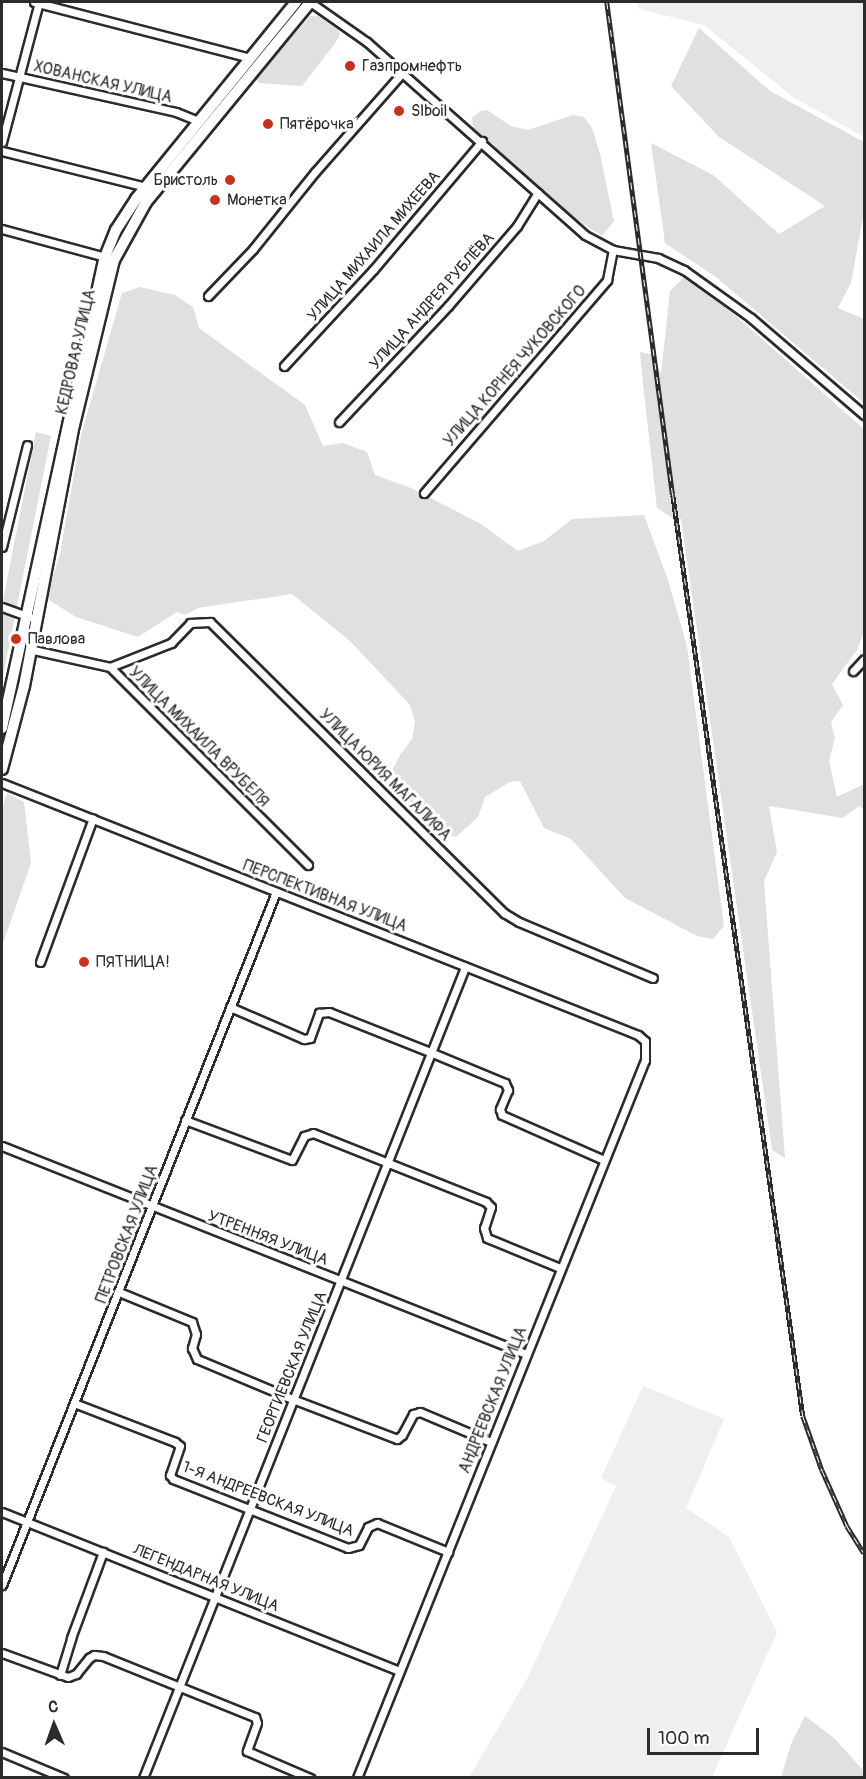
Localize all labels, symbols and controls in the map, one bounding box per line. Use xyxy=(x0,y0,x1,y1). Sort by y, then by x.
place label: Газпромнефть xyxy=(362,56,462,76)
street label: ХОВАНСКАЯ УЛИЦА xyxy=(32,57,174,107)
marker: Газпромнефть xyxy=(343,59,357,73)
place label: Slboil xyxy=(411,101,447,121)
marker: Slboil xyxy=(392,104,406,118)
place label: Пятёрочка xyxy=(280,114,354,134)
marker: Пятёрочка xyxy=(261,117,275,131)
street label: УЛИЦА МИХАИЛА МИХЕЕВА xyxy=(303,167,445,325)
place label: Бристоль xyxy=(154,170,218,190)
marker: Бристоль xyxy=(223,173,237,187)
place label: Монетка xyxy=(227,190,287,210)
marker: Монетка xyxy=(208,193,222,207)
street label: УЛИЦА АНДРЕЯ РУБЛЁВА xyxy=(365,229,499,373)
street label: УЛИЦА КОРНЕЯ ЧУКОВСКОГО xyxy=(440,282,590,450)
street label: КЕДРОВАЯ УЛИЦА xyxy=(52,288,100,416)
place label: Павлова xyxy=(28,629,85,649)
marker: Павлова xyxy=(9,632,23,646)
street label: УЛИЦА МИХАИЛА ВРУБЕЛЯ xyxy=(125,663,273,811)
street label: УЛИЦА ЮРИЯ МАГАЛИФА xyxy=(315,705,455,845)
street label: ПЕРСПЕКТИВНАЯ УЛИЦА xyxy=(240,856,410,936)
place label: ПЯТНИЦА! xyxy=(96,952,170,972)
marker: ПЯТНИЦА! xyxy=(77,955,91,969)
street label: ПЕТРОВСКАЯ УЛИЦА xyxy=(92,1162,162,1306)
street label: УТРЕННЯЯ УЛИЦА xyxy=(205,1206,331,1270)
street label: ГЕОРГИЕВСКАЯ УЛИЦА xyxy=(253,1289,331,1445)
street label: АНДРЕЕВСКАЯ УЛИЦА xyxy=(455,1324,531,1476)
street label: 1-Я АНДРЕЕВСКАЯ УЛИЦА xyxy=(179,1457,357,1541)
street label: ЛЕГЕНДАРНАЯ УЛИЦА xyxy=(130,1540,282,1616)
north arrow xyxy=(24,1695,84,1755)
text: С xyxy=(48,1697,59,1717)
scale bar xyxy=(650,1716,762,1754)
text: 100 m xyxy=(658,1727,710,1750)

